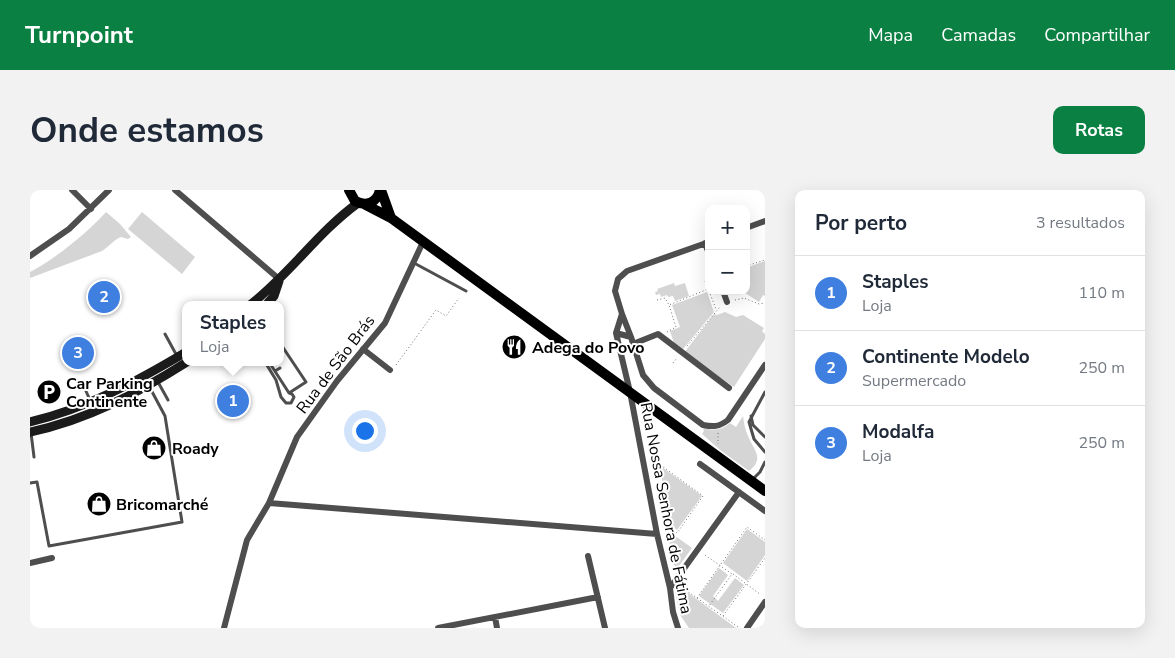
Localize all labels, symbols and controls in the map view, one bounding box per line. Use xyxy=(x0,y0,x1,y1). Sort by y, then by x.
text: Turnpoint xyxy=(25,19,133,51)
text: Mapa xyxy=(868,23,913,47)
text: Camadas xyxy=(941,23,1016,47)
text: Compartilhar xyxy=(1044,23,1150,47)
button: Rotas xyxy=(1053,106,1145,154)
text: Onde estamos xyxy=(30,107,264,154)
map controls xyxy=(705,205,750,295)
button: + xyxy=(705,205,750,250)
text: Por perto xyxy=(815,209,907,237)
text: 3 resultados xyxy=(1036,212,1125,234)
button: − xyxy=(705,250,750,295)
text: Staples xyxy=(862,269,929,295)
pin: 2 xyxy=(88,278,120,316)
text: 1 xyxy=(826,282,836,304)
text: 110 m xyxy=(1078,282,1125,304)
text: Loja xyxy=(862,295,892,317)
popup xyxy=(182,301,284,366)
text: Staples xyxy=(200,310,266,336)
street label: Rua de São Brás xyxy=(291,311,380,418)
pin: 3 xyxy=(62,334,94,372)
restaurant icon: Adega do Povo xyxy=(501,334,527,360)
text: Loja xyxy=(200,336,230,358)
place label: Adega do Povo xyxy=(532,337,645,359)
text: Continente Modelo xyxy=(862,344,1030,370)
text: 2 xyxy=(826,357,836,379)
text: 250 m xyxy=(1078,357,1125,379)
text: Supermercado xyxy=(862,370,966,392)
place label: Car Parking Continente xyxy=(66,373,153,413)
parking icon: Car Parking Continente xyxy=(36,379,62,405)
pin: 1 xyxy=(217,382,249,420)
street label: Rua Nossa Senhora de Fátima xyxy=(635,401,697,616)
your location xyxy=(352,418,378,444)
text: Modalfa xyxy=(862,419,934,445)
text: 3 xyxy=(826,432,836,454)
text: 250 m xyxy=(1078,432,1125,454)
shop icon: Roady xyxy=(141,435,167,461)
place label: Roady xyxy=(172,438,219,460)
text: Loja xyxy=(862,445,892,467)
shop icon: Bricomarché xyxy=(86,491,112,517)
place label: Bricomarché xyxy=(116,494,209,516)

